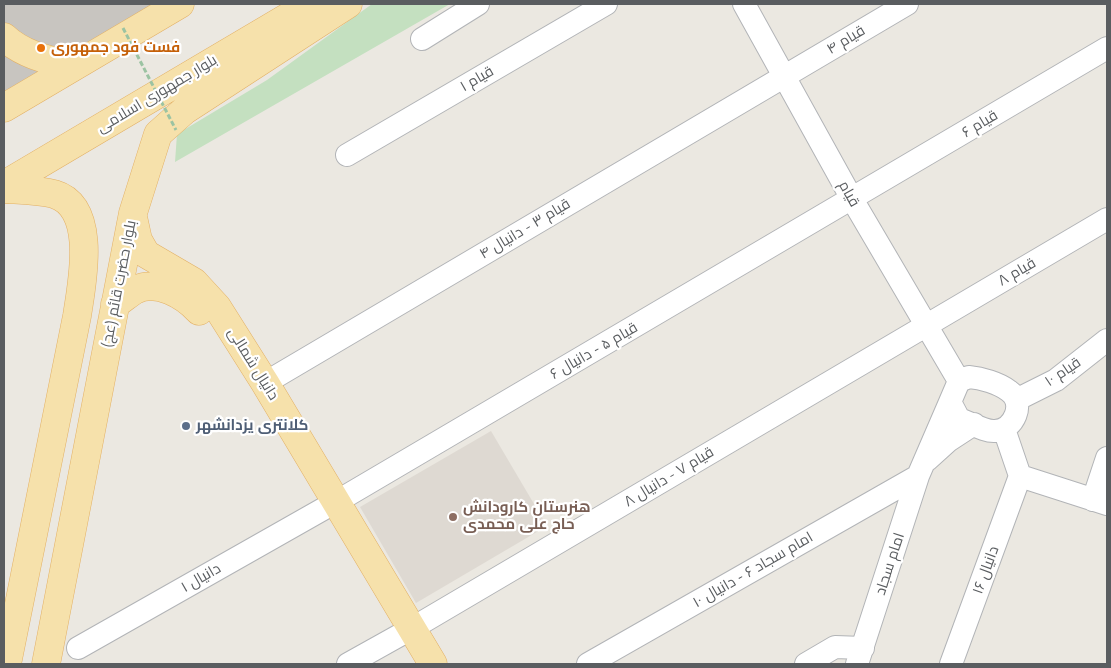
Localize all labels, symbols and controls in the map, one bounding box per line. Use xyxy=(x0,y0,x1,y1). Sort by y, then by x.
street label: قیام ۴ xyxy=(824,22,868,58)
place label: فست فود جمهوری xyxy=(51,39,180,57)
marker: فست فود جمهوری xyxy=(35,42,47,54)
street label: بلوار جمهوری اسلامی xyxy=(94,51,220,137)
street label: قیام ۱ xyxy=(457,62,497,96)
street label: قیام ۶ xyxy=(959,106,1001,142)
street label: قیام xyxy=(835,178,863,210)
street label: قیام ۳ - دانیال ۴ xyxy=(476,195,574,263)
street label: بلوار حضرت قائم (عج) xyxy=(98,219,140,349)
street label: قیام ۸ xyxy=(995,254,1039,290)
street label: قیام ۵ - دانیال ۶ xyxy=(547,319,641,383)
street label: دانیال شمالی xyxy=(224,324,282,404)
street label: قیام ۱۰ xyxy=(1042,353,1084,391)
place label: کلانتری یزدانشهر xyxy=(196,417,308,435)
marker: کلانتری یزدانشهر xyxy=(180,420,192,432)
street label: قیام ۷ - دانیال ۸ xyxy=(621,443,717,511)
place label: هنرستان کارودانش حاج علی محمدی xyxy=(463,499,591,534)
marker: هنرستان کارودانش حاج علی محمدی xyxy=(447,511,459,523)
street label: امام سجاد ۶ - دانیال ۱۰ xyxy=(690,528,816,612)
street label: امام سجاد xyxy=(871,531,909,597)
street label: دانیال ۱۶ xyxy=(969,544,1003,596)
street label: دانیال ۱ xyxy=(178,560,224,596)

